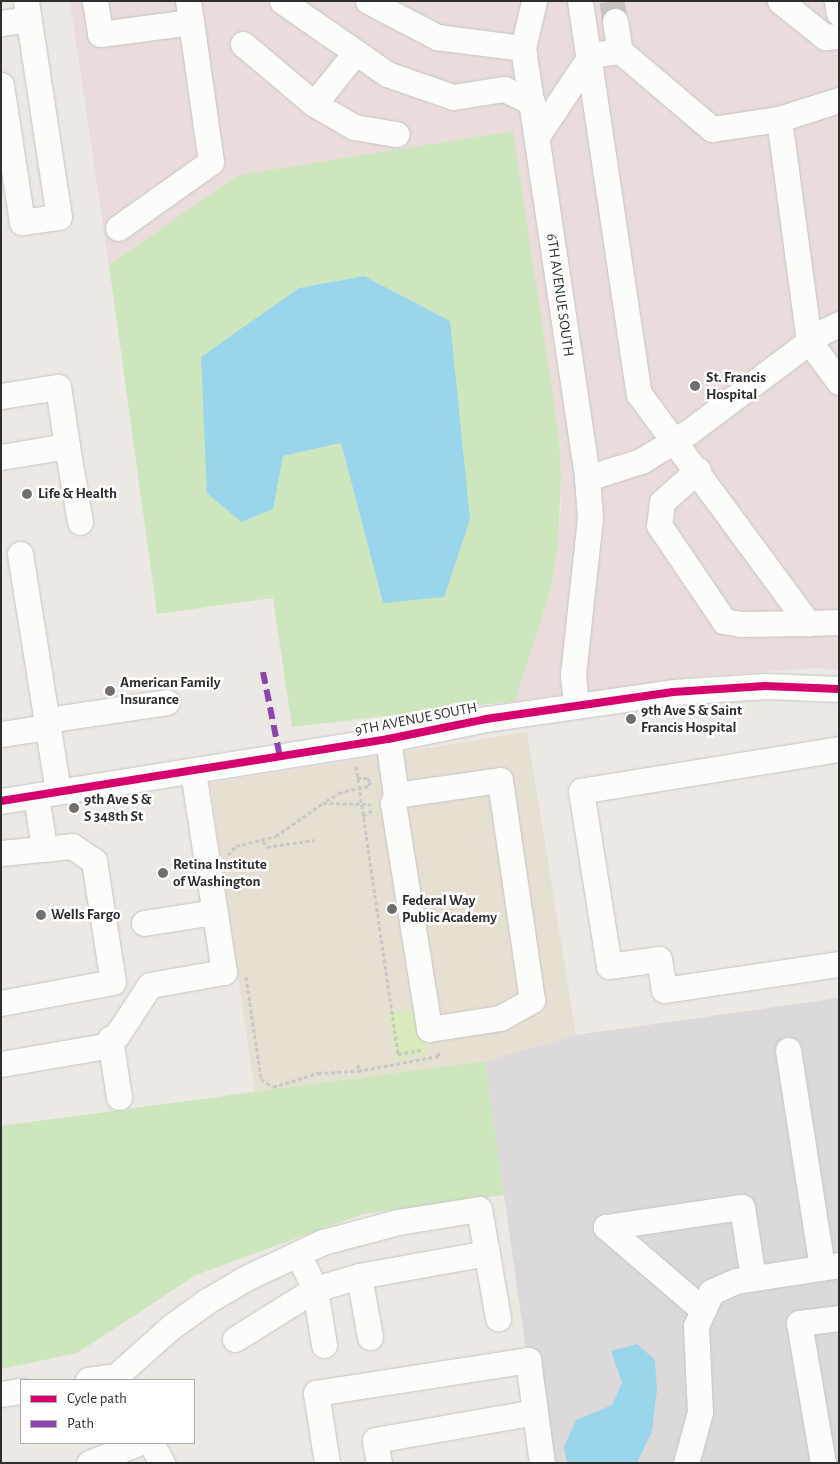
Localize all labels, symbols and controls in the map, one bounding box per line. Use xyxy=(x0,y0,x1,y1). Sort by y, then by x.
street label: 6TH AVENUE SOUTH xyxy=(542,232,578,358)
place label: St. Francis Hospital xyxy=(706,368,766,403)
marker: St. Francis Hospital xyxy=(688,379,702,393)
place label: Life & Health xyxy=(38,485,117,503)
marker: Life & Health xyxy=(20,487,34,501)
place label: American Family Insurance xyxy=(120,673,220,708)
marker: American Family Insurance xyxy=(104,685,116,697)
street label: 9TH AVENUE SOUTH xyxy=(353,698,479,740)
place label: 9th Ave S & Saint Francis Hospital xyxy=(641,701,742,736)
marker: 9th Ave S & Saint Francis Hospital xyxy=(625,713,637,725)
place label: 9th Ave S & S 348th St xyxy=(84,790,151,825)
marker: 9th Ave S & S 348th St xyxy=(68,802,80,814)
place label: Retina Institute of Washington xyxy=(173,855,267,890)
marker: Retina Institute of Washington xyxy=(157,867,169,879)
place label: Federal Way Public Academy xyxy=(402,891,497,926)
marker: Federal Way Public Academy xyxy=(386,903,398,915)
place label: Wells Fargo xyxy=(51,906,120,924)
marker: Wells Fargo xyxy=(35,909,47,921)
legend xyxy=(20,1379,195,1444)
text: Cycle path xyxy=(67,1391,127,1406)
text: Path xyxy=(67,1416,94,1431)

